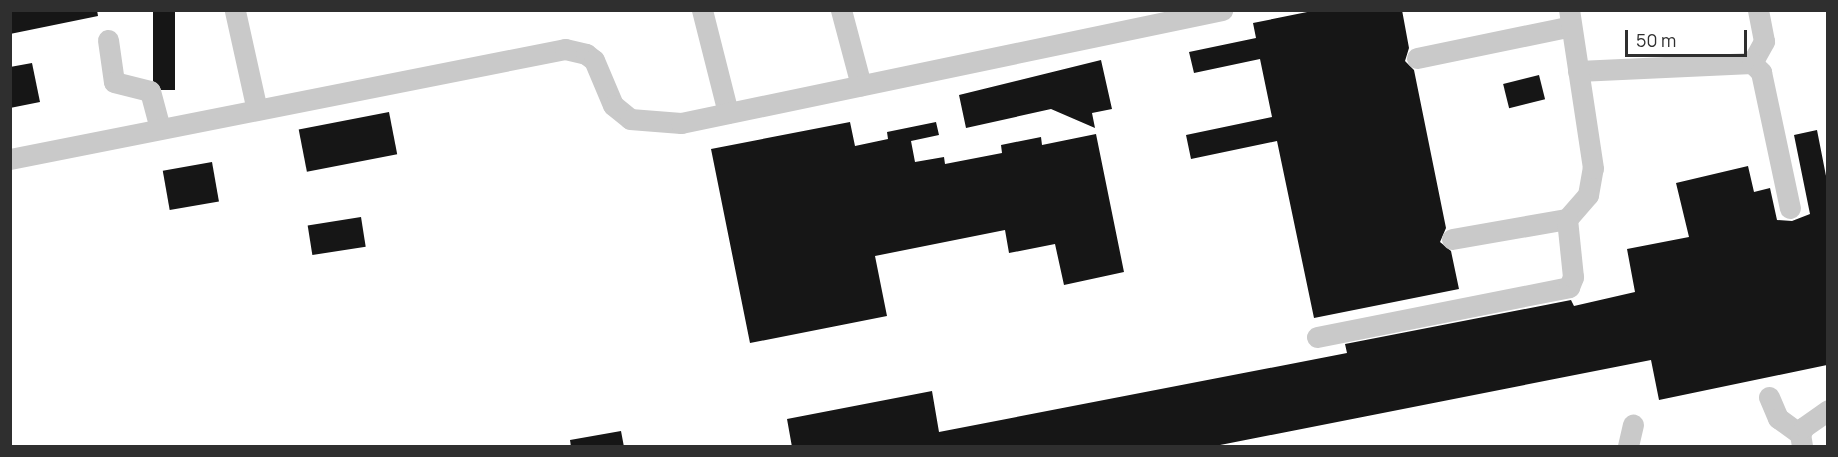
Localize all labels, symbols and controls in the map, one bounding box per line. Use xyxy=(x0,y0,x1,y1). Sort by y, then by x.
scale bar xyxy=(1628,18,1750,56)
text: 50 m xyxy=(1636,28,1676,52)

